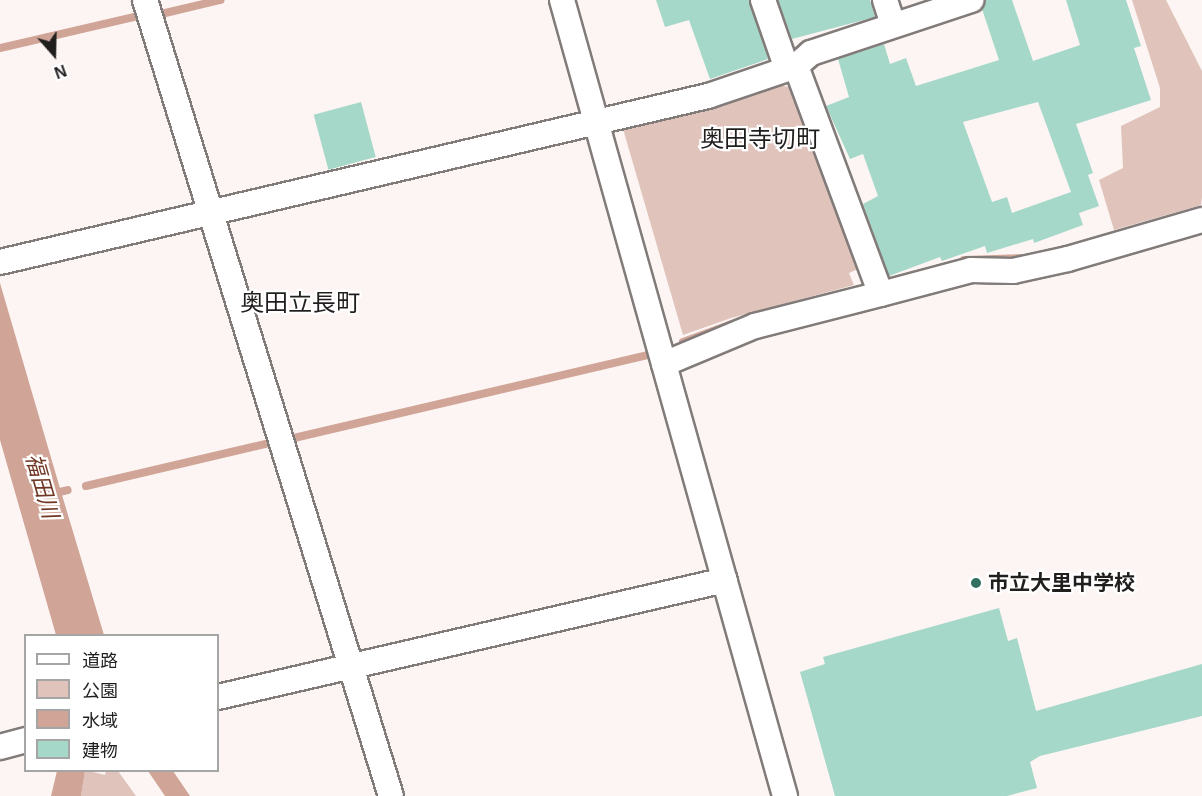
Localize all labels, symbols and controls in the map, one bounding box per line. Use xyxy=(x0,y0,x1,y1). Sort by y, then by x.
north arrow xyxy=(24,24,84,84)
text: N xyxy=(52,61,69,81)
district label: 奥田寺切町 xyxy=(700,125,820,153)
district label: 奥田立長町 xyxy=(240,289,360,317)
water label: 福田川 xyxy=(20,451,64,521)
place label: 市立大里中学校 xyxy=(988,570,1135,596)
marker: 市立大里中学校 xyxy=(969,576,983,590)
legend xyxy=(24,634,219,772)
text: 道路 xyxy=(82,651,118,671)
text: 公園 xyxy=(82,681,118,701)
text: 水域 xyxy=(82,711,118,731)
text: 建物 xyxy=(82,741,118,761)

